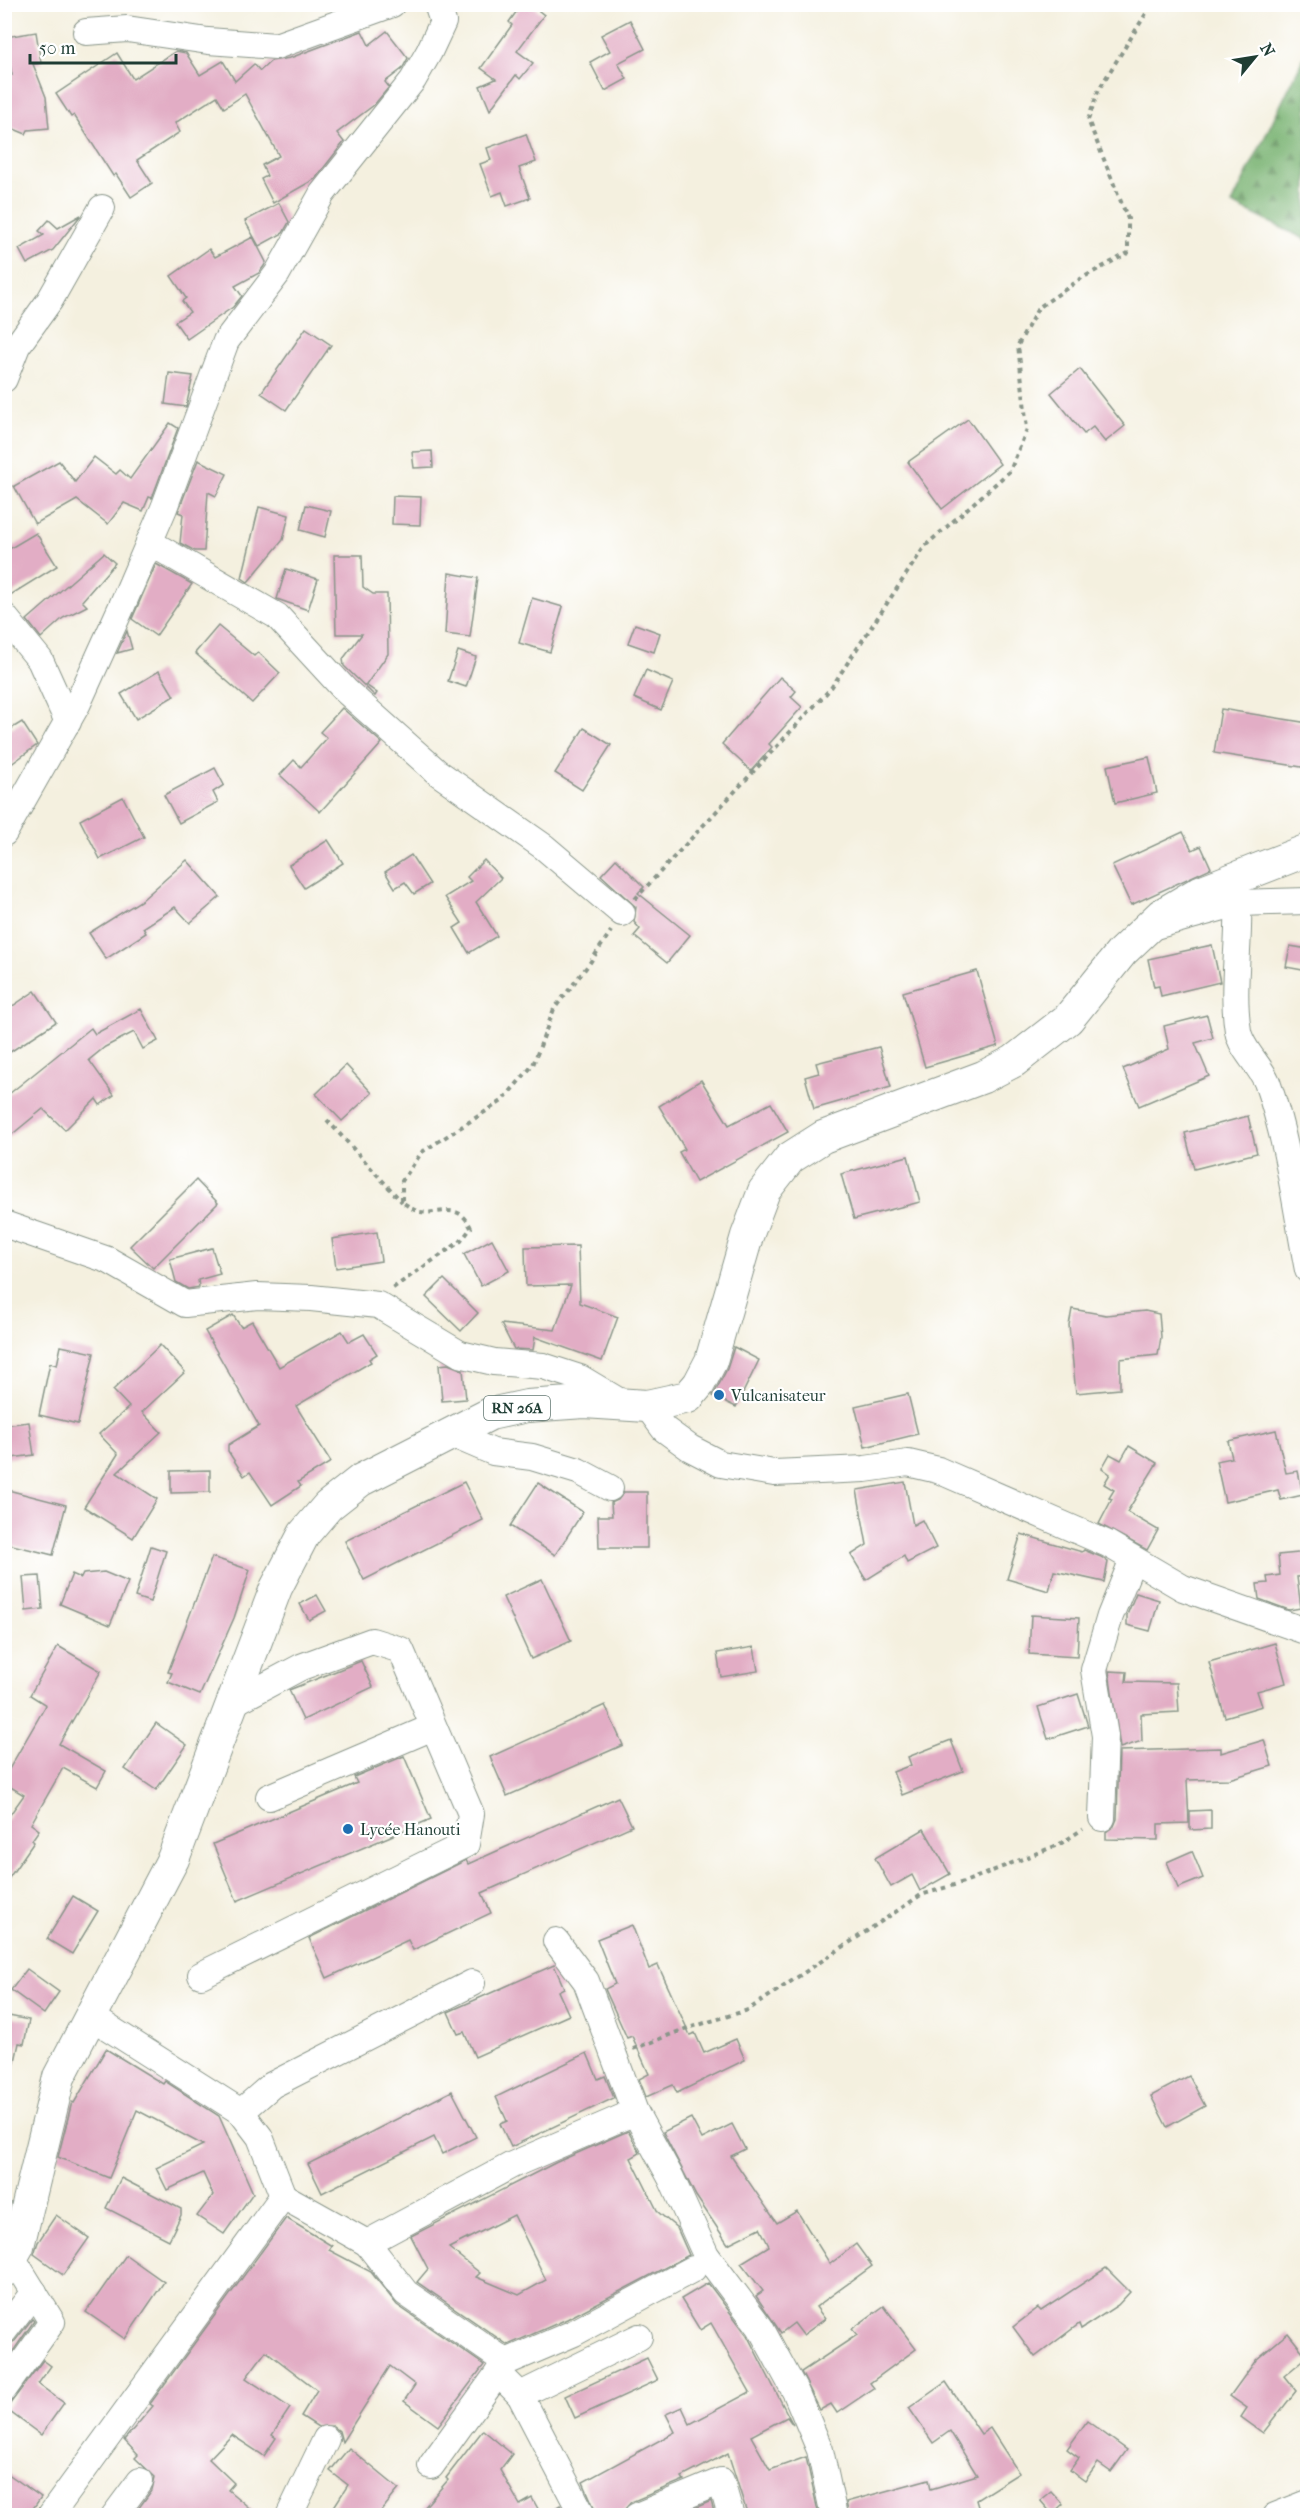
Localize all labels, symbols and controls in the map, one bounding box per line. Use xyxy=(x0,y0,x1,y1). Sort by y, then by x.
scale bar xyxy=(30,27,176,65)
north arrow xyxy=(1225,27,1285,87)
text: 50 m xyxy=(39,38,76,59)
text: N xyxy=(1256,40,1279,61)
place label: Vulcanisateur xyxy=(730,1386,826,1405)
marker: Vulcanisateur xyxy=(712,1388,726,1402)
road number: RN 26A xyxy=(484,1396,550,1420)
place label: Lycée Hanouti xyxy=(360,1820,461,1839)
marker: Lycée Hanouti xyxy=(341,1822,355,1836)

